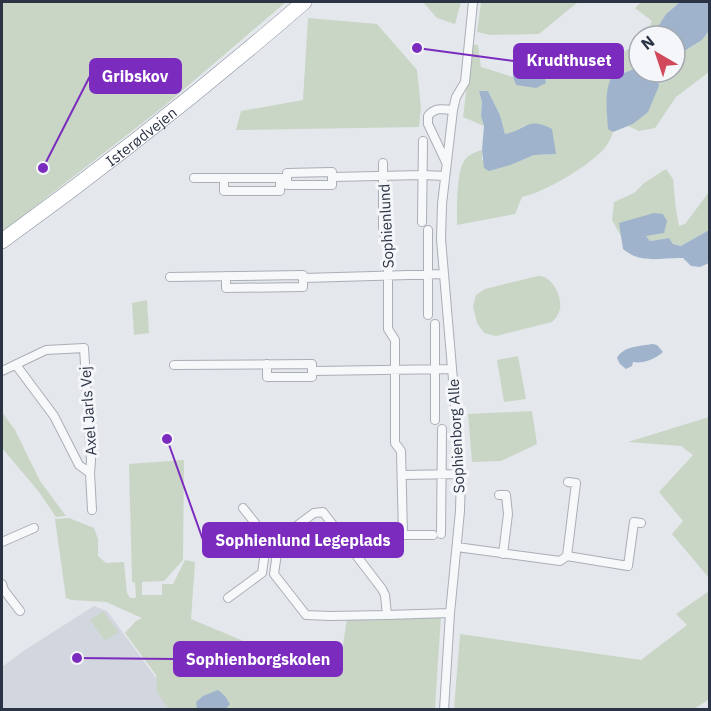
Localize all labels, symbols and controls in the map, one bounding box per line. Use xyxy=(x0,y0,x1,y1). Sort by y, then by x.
north arrow xyxy=(627,24,687,84)
text: N xyxy=(637,31,658,54)
callout: Krudthuset xyxy=(514,44,623,78)
text: Krudthuset xyxy=(526,50,612,70)
callout: Gribskov xyxy=(90,59,181,93)
text: Gribskov xyxy=(102,66,169,86)
street label: Isterødvejen xyxy=(101,102,180,170)
street label: Sophienlund xyxy=(374,183,398,269)
street label: Axel Jarls Vej xyxy=(75,366,101,456)
street label: Sophienborg Alle xyxy=(444,378,468,494)
callout: Sophienlund Legeplads xyxy=(203,523,403,557)
text: Sophienlund Legeplads xyxy=(215,530,391,550)
callout: Sophienborgskolen xyxy=(174,642,342,676)
text: Sophienborgskolen xyxy=(186,649,330,669)

